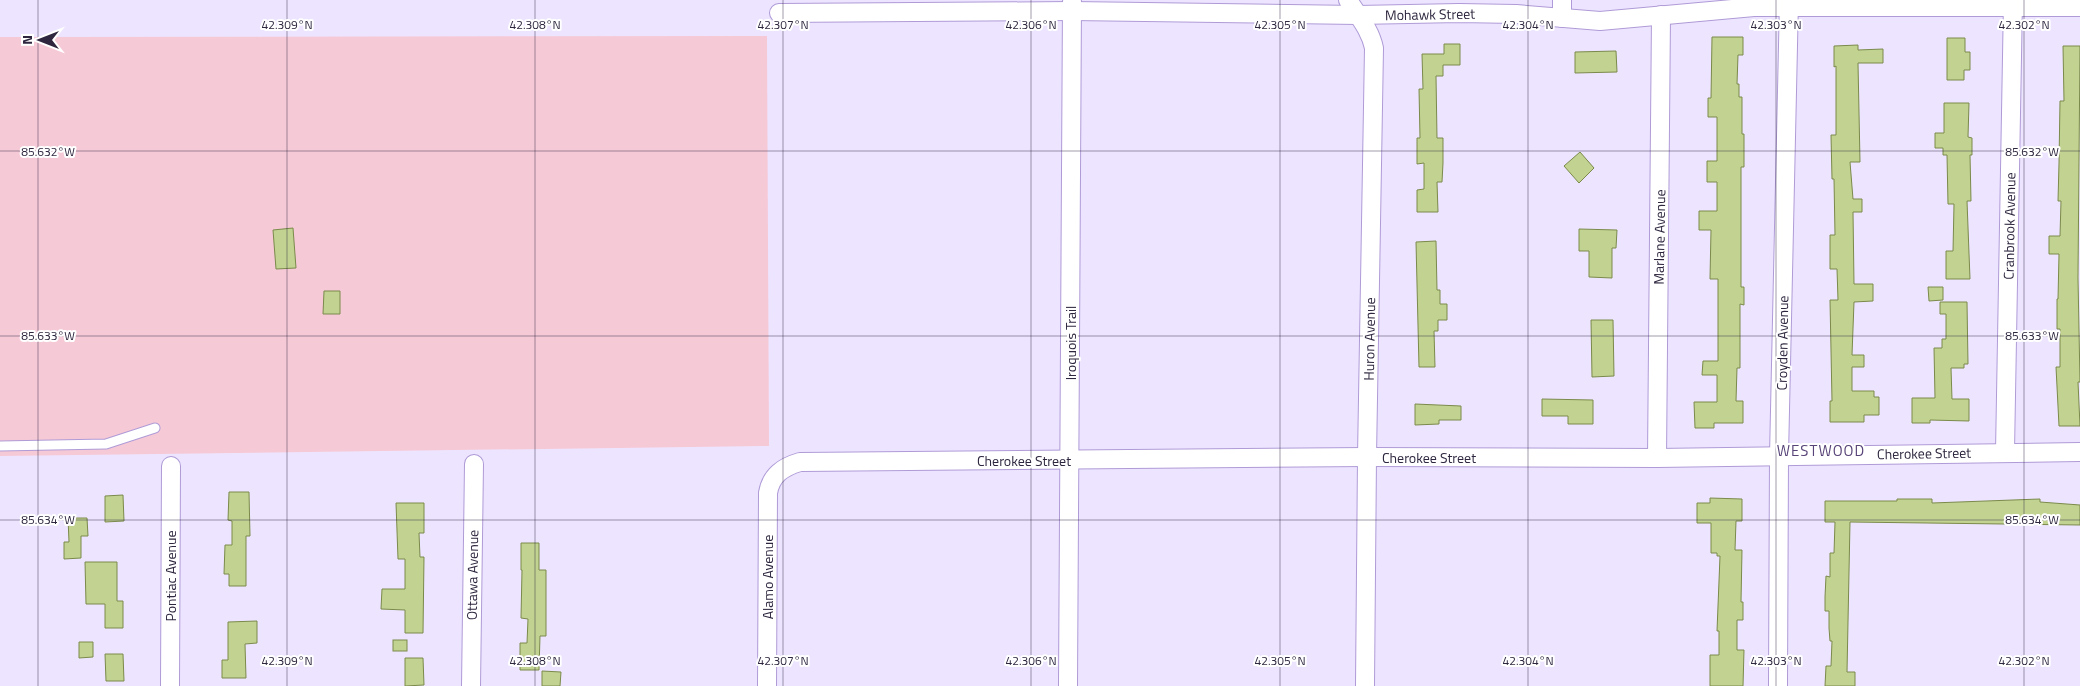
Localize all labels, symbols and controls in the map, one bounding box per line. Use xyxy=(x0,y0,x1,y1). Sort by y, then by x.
street label: Mohawk Street xyxy=(1385,3,1475,25)
north arrow xyxy=(15,15,65,65)
text: 42.309°N xyxy=(261,15,313,34)
text: 42.308°N xyxy=(509,15,561,34)
text: 42.307°N xyxy=(757,15,809,34)
text: 42.306°N xyxy=(1005,15,1057,34)
text: 42.305°N xyxy=(1254,15,1306,34)
text: 42.304°N xyxy=(1502,15,1554,34)
text: 42.303°N xyxy=(1750,15,1802,34)
text: 42.302°N xyxy=(1998,15,2050,34)
text: N xyxy=(16,35,37,45)
text: 85.632°W xyxy=(21,142,75,161)
text: 85.632°W xyxy=(2005,142,2059,161)
street label: Cranbrook Avenue xyxy=(1998,172,2020,280)
street label: Marlane Avenue xyxy=(1648,189,1670,285)
street label: Croyden Avenue xyxy=(1771,295,1793,391)
street label: Huron Avenue xyxy=(1358,297,1380,381)
street label: Iroquois Trail xyxy=(1060,306,1081,380)
text: 85.633°W xyxy=(21,326,75,345)
text: 85.633°W xyxy=(2005,326,2059,345)
district label: WESTWOOD xyxy=(1777,439,1865,462)
street label: Cherokee Street xyxy=(1877,442,1971,464)
street label: Cherokee Street xyxy=(1382,447,1476,468)
street label: Cherokee Street xyxy=(977,450,1071,471)
text: 85.634°W xyxy=(21,510,75,529)
text: 85.634°W xyxy=(2005,510,2059,529)
street label: Pontiac Avenue xyxy=(160,530,181,622)
street label: Ottawa Avenue xyxy=(461,530,483,620)
street label: Alamo Avenue xyxy=(757,535,778,619)
text: 42.309°N xyxy=(261,651,313,670)
text: 42.308°N xyxy=(509,651,561,670)
text: 42.307°N xyxy=(757,651,809,670)
text: 42.306°N xyxy=(1005,651,1057,670)
text: 42.305°N xyxy=(1254,651,1306,670)
text: 42.304°N xyxy=(1502,651,1554,670)
text: 42.303°N xyxy=(1750,651,1802,670)
text: 42.302°N xyxy=(1998,651,2050,670)

